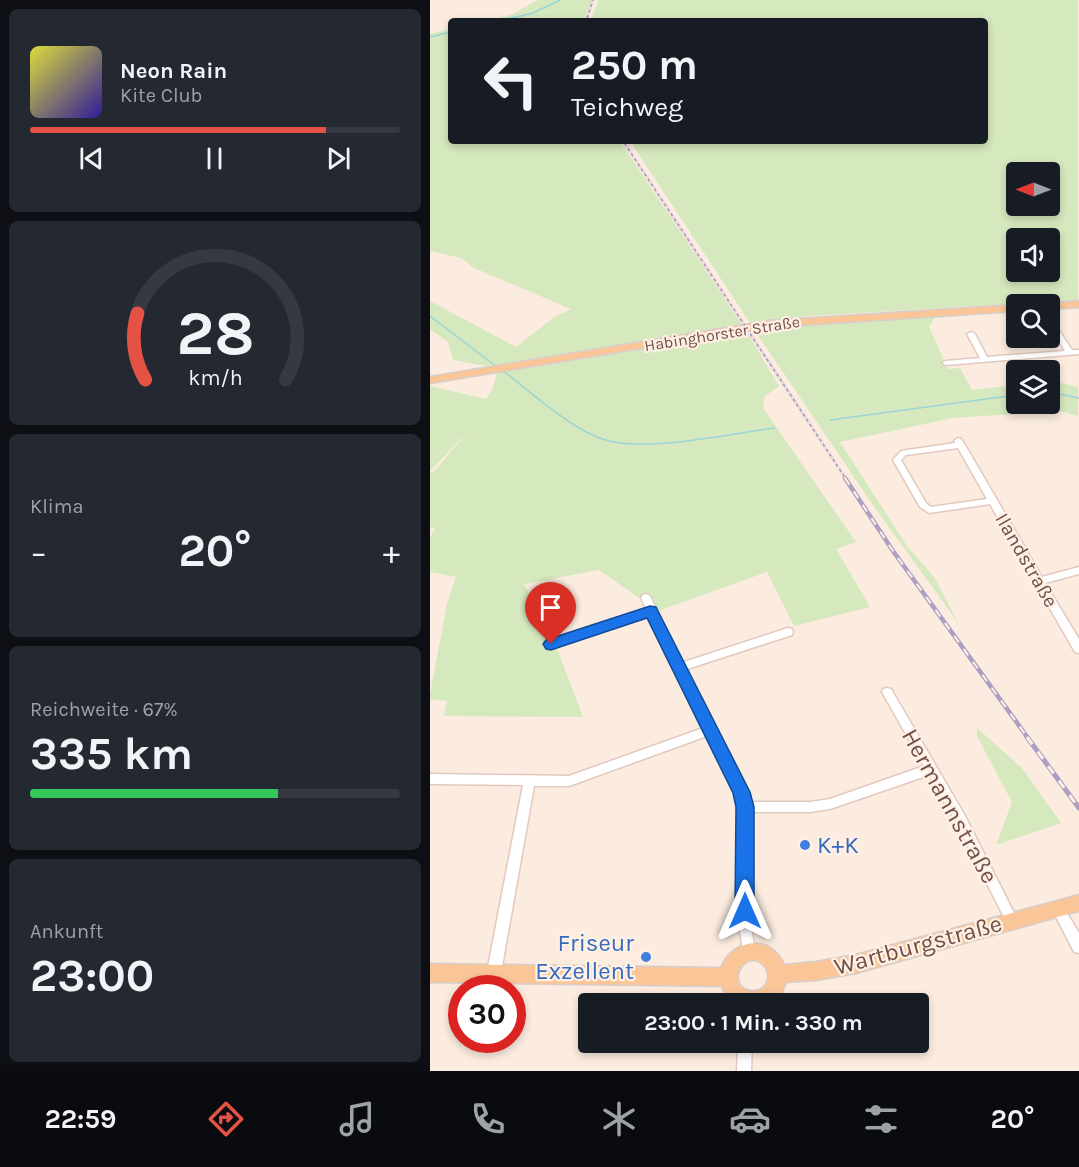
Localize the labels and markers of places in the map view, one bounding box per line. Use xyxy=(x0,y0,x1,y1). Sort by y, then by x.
pin xyxy=(525,582,576,644)
place label: K+K xyxy=(817,831,859,859)
marker: K+K xyxy=(798,838,812,852)
place label: Friseur Exzellent xyxy=(535,929,634,985)
marker: Friseur Exzellent xyxy=(639,950,653,964)

